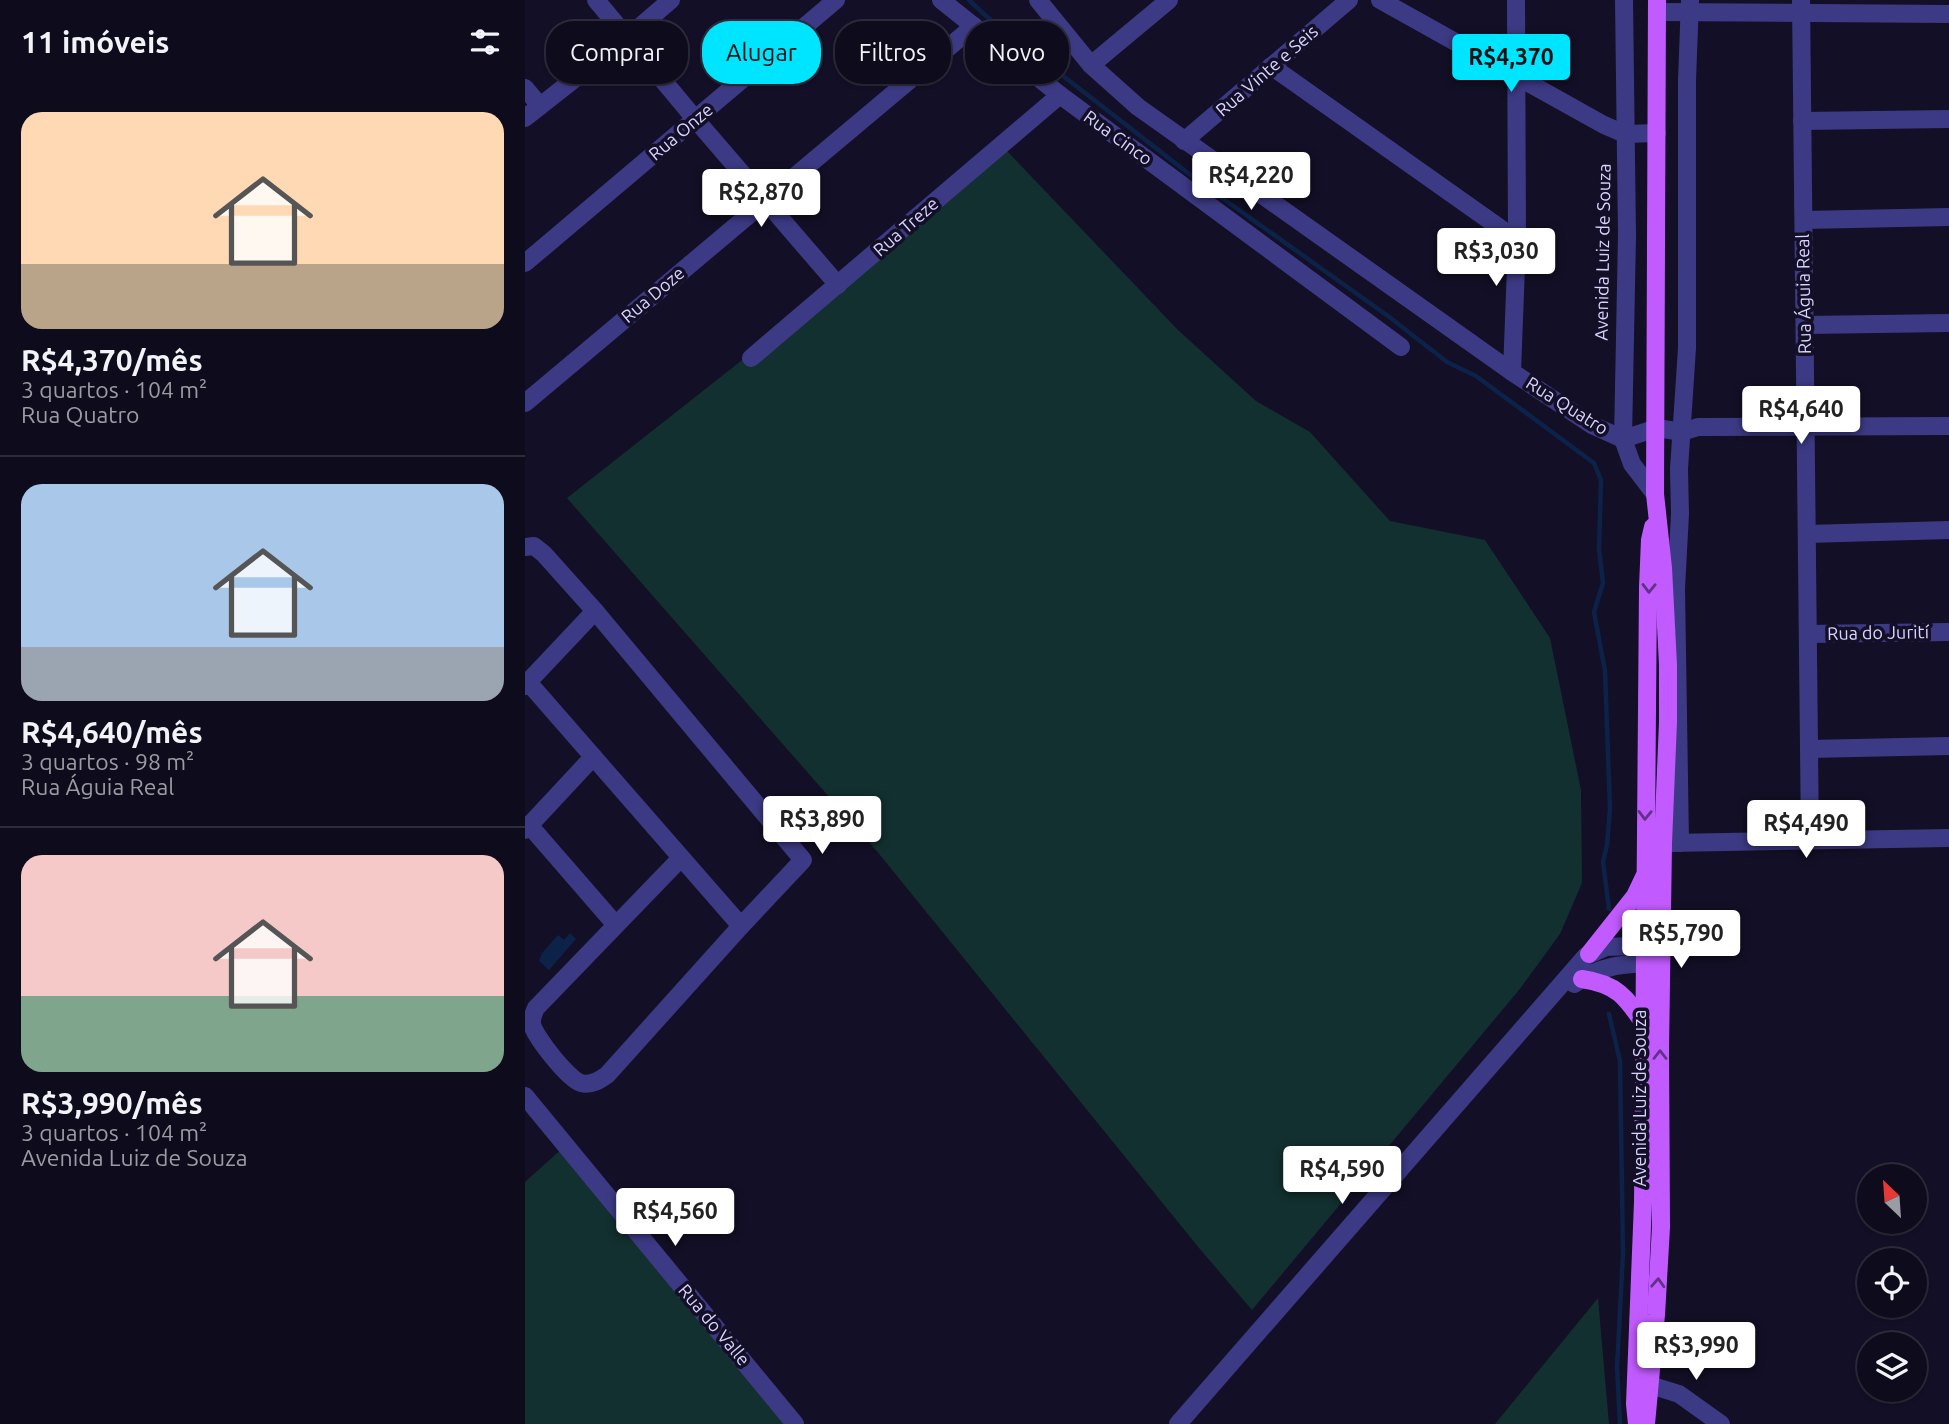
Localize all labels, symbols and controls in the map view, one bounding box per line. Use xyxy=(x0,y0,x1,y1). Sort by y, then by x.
chip: Comprar xyxy=(546,21,688,84)
chip: Alugar xyxy=(702,21,821,84)
chip: Filtros xyxy=(835,21,951,84)
chip: Novo xyxy=(965,21,1069,84)
street label: Rua Vinte e Seis xyxy=(1211,21,1321,120)
icon: filters xyxy=(466,23,504,61)
text: 11 imóveis xyxy=(21,25,169,59)
pin: R$4,370 xyxy=(1446,34,1576,94)
text: R$4,370 xyxy=(1468,44,1554,69)
street label: Rua Onze xyxy=(644,99,716,164)
street label: Rua Cinco xyxy=(1081,106,1157,169)
pin: R$4,220 xyxy=(1186,152,1316,212)
icon: home xyxy=(200,158,326,284)
text: R$4,220 xyxy=(1208,162,1294,187)
street label: Avenida Luiz de Souza xyxy=(1590,163,1614,341)
pin: R$2,870 xyxy=(696,170,826,229)
text: R$2,870 xyxy=(718,179,804,204)
street label: Rua Treze xyxy=(869,193,942,260)
pin: R$3,030 xyxy=(1431,229,1561,288)
street label: Rua Águia Real xyxy=(1791,234,1814,354)
text: R$3,030 xyxy=(1453,238,1539,263)
street label: Rua Doze xyxy=(617,262,688,326)
text: R$4,370/mês xyxy=(21,343,203,377)
street label: Rua Quatro xyxy=(1522,372,1612,439)
text: 3 quartos · 104 m² xyxy=(21,377,207,402)
pin: R$4,640 xyxy=(1736,386,1866,446)
text: R$4,640 xyxy=(1758,396,1844,421)
text: Rua Quatro xyxy=(21,402,140,427)
icon: home xyxy=(200,530,326,656)
one-way arrow xyxy=(1641,582,1656,593)
street label: Rua do Jurití xyxy=(1827,621,1930,643)
text: R$4,640/mês xyxy=(21,715,203,749)
text: 3 quartos · 98 m² xyxy=(21,749,194,774)
text: Rua Águia Real xyxy=(21,774,174,799)
pin: R$3,890 xyxy=(757,796,887,856)
pin: R$4,490 xyxy=(1741,800,1871,860)
text: R$3,890 xyxy=(779,806,865,831)
one-way arrow xyxy=(1637,810,1653,821)
text: R$4,490 xyxy=(1763,810,1849,835)
icon: home xyxy=(200,901,326,1027)
pin: R$5,790 xyxy=(1616,911,1746,970)
text: R$5,790 xyxy=(1638,920,1724,945)
street label: Avenida Luiz de Souza xyxy=(1629,1009,1649,1187)
one-way arrow xyxy=(1652,1050,1668,1060)
text: R$3,990/mês xyxy=(21,1086,203,1120)
text: 3 quartos · 104 m² xyxy=(21,1120,207,1145)
text: Avenida Luiz de Souza xyxy=(21,1145,247,1170)
pin: R$4,590 xyxy=(1277,1146,1407,1206)
text: R$4,590 xyxy=(1299,1156,1385,1181)
north arrow xyxy=(1857,1164,1927,1234)
map controls xyxy=(1857,1164,1927,1402)
pin: R$4,560 xyxy=(610,1188,740,1248)
text: R$4,560 xyxy=(632,1198,718,1223)
button: locate xyxy=(1857,1248,1927,1318)
one-way arrow xyxy=(1650,1277,1665,1288)
street label: Rua do Valle xyxy=(675,1280,755,1369)
pin: R$3,990 xyxy=(1631,1322,1761,1382)
text: R$3,990 xyxy=(1653,1332,1739,1357)
button: layers xyxy=(1857,1332,1927,1402)

